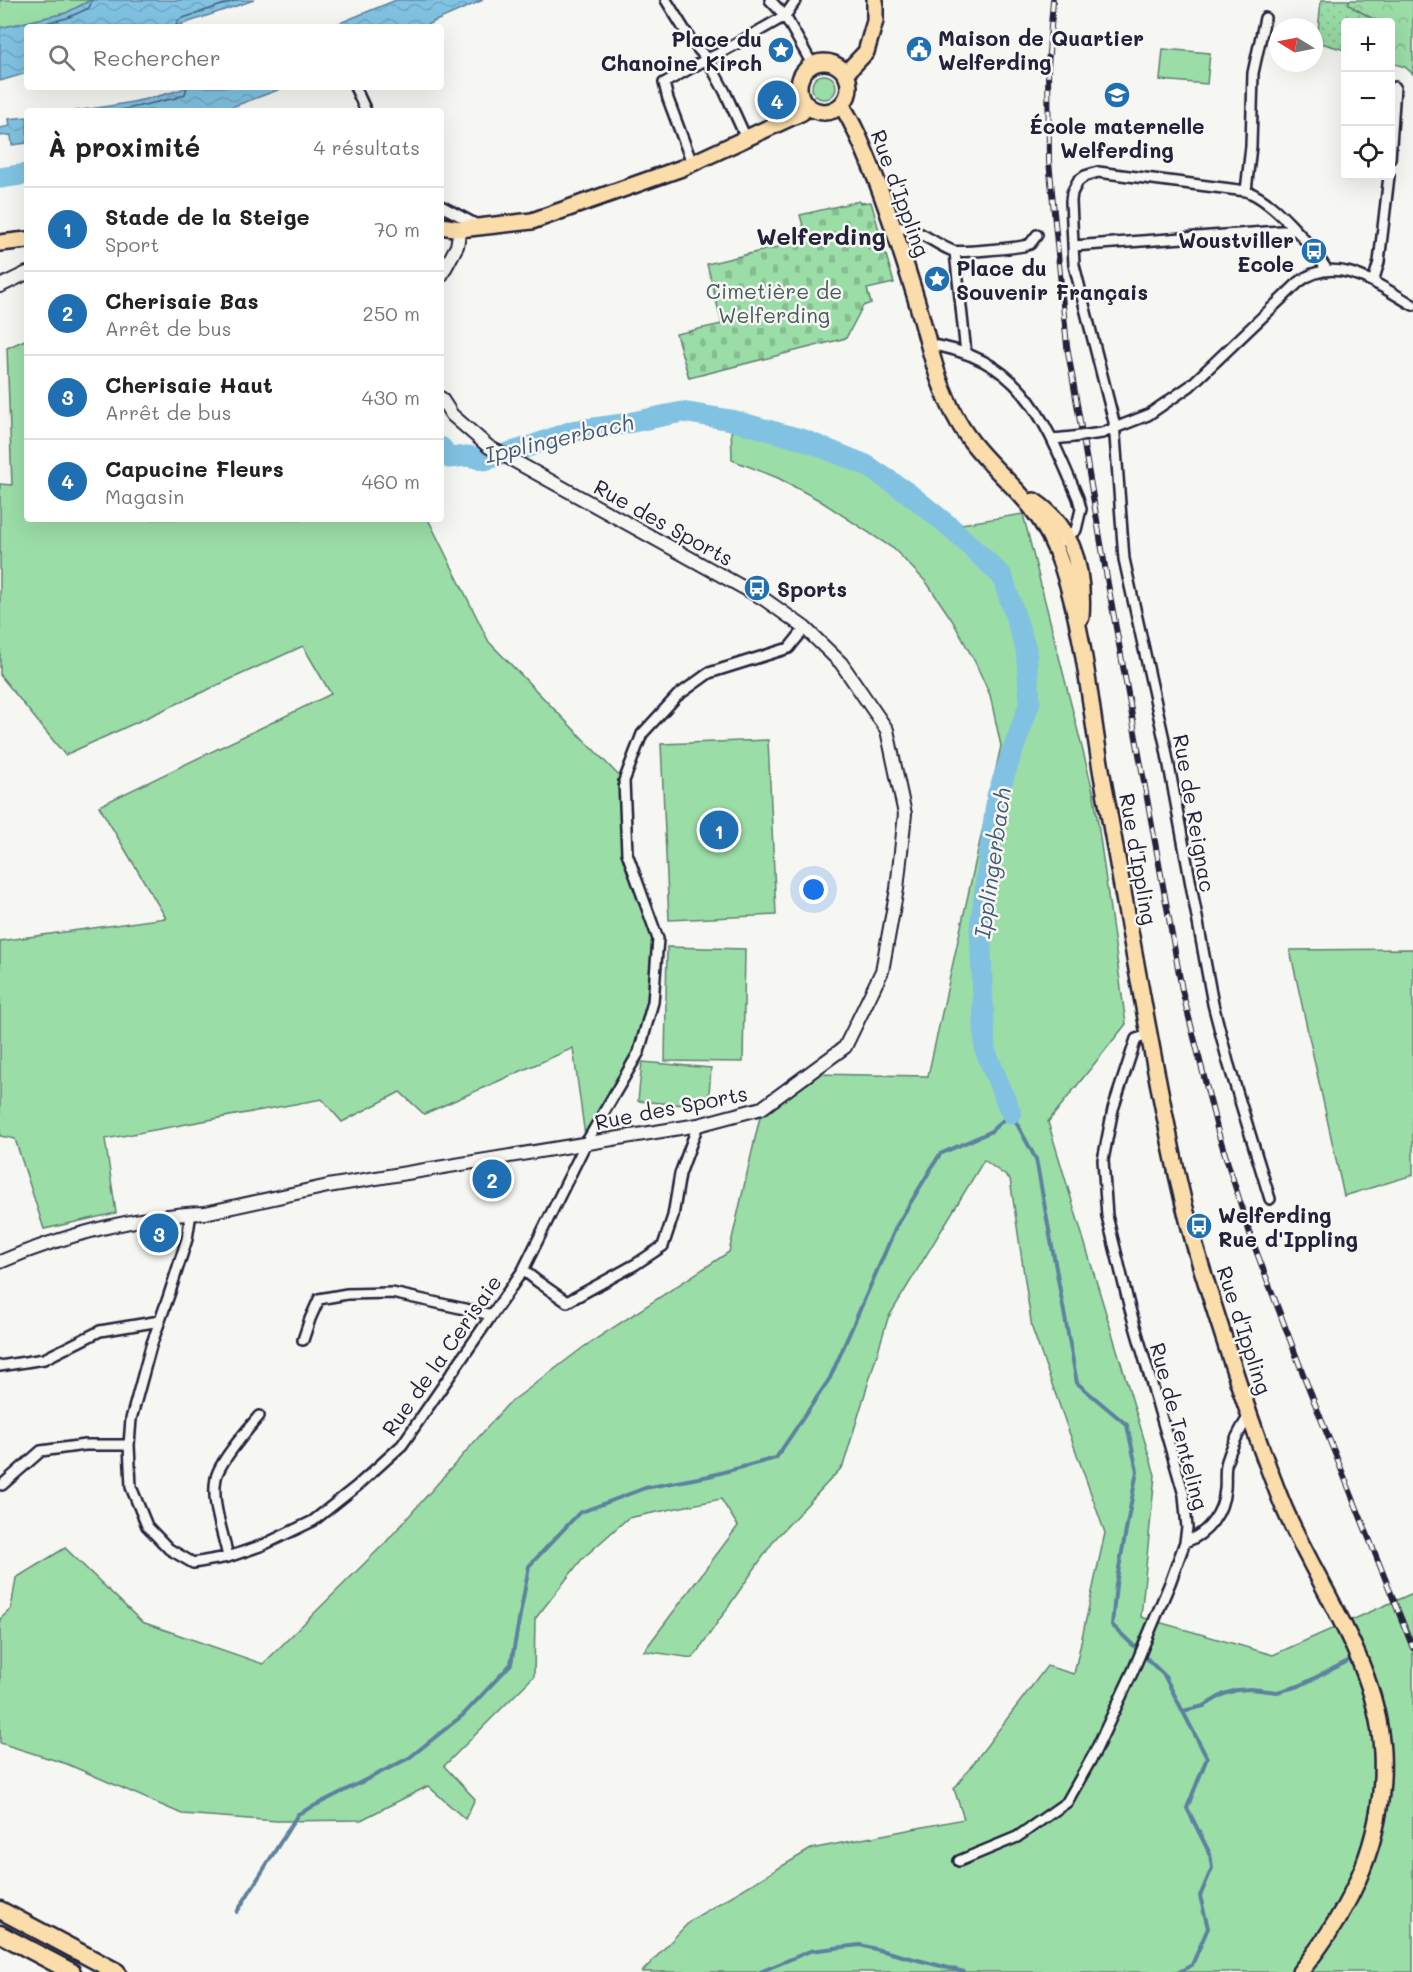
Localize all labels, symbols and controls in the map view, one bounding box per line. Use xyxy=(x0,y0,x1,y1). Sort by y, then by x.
north arrow xyxy=(1269,18,1323,72)
map controls xyxy=(1341,18,1395,180)
button: + xyxy=(1341,18,1395,72)
search box xyxy=(24,24,444,90)
place label: Maison de Quartier Welferding xyxy=(938,24,1144,75)
place label: Place du Chanoine Kirch xyxy=(601,25,762,76)
public building icon: Maison de Quartier Welferding xyxy=(904,34,934,64)
place icon: Place du Chanoine Kirch xyxy=(766,35,796,65)
icon: search xyxy=(45,41,78,74)
text: Rechercher xyxy=(93,43,221,72)
button: − xyxy=(1341,72,1395,126)
pin: 4 xyxy=(758,78,796,122)
school or university icon: École maternelle Welferding xyxy=(1102,80,1132,110)
place label: École maternelle Welferding xyxy=(1029,112,1205,163)
street label: Rue d'Ippling xyxy=(866,126,936,260)
button: locate xyxy=(1341,126,1395,180)
text: À proximité xyxy=(48,130,200,164)
text: 4 résultats xyxy=(314,134,420,160)
text: Stade de la Steige xyxy=(105,202,310,231)
text: 1 xyxy=(63,216,72,242)
text: 70 m xyxy=(374,216,420,242)
district label: Welferding xyxy=(756,220,886,251)
place label: Woustviller Ecole xyxy=(1178,226,1294,277)
text: Sport xyxy=(105,231,159,257)
bus stop icon: Woustviller Ecole xyxy=(1299,236,1329,266)
place label: Place du Souvenir Français xyxy=(956,254,1148,305)
place icon: Place du Souvenir Français xyxy=(922,264,952,294)
park label: Cimetière de Welferding xyxy=(706,277,842,328)
text: Cherisaie Bas xyxy=(105,286,259,315)
text: 2 xyxy=(62,300,73,326)
text: 250 m xyxy=(363,300,420,326)
text: Arrêt de bus xyxy=(105,315,231,341)
text: Cherisaie Haut xyxy=(105,370,273,399)
text: 3 xyxy=(62,384,74,410)
text: 430 m xyxy=(362,384,420,410)
text: Arrêt de bus xyxy=(105,399,231,425)
water label: Ipplingerbach xyxy=(482,407,636,469)
text: Capucine Fleurs xyxy=(105,454,284,483)
text: 4 xyxy=(61,468,74,494)
text: 460 m xyxy=(362,468,420,494)
street label: Rue des Sports xyxy=(590,473,738,571)
text: Magasin xyxy=(105,483,184,509)
bus stop icon: Sports xyxy=(742,573,772,603)
place label: Sports xyxy=(777,575,847,602)
street label: Rue de Reignac xyxy=(1168,732,1222,894)
water label: Ipplingerbach xyxy=(967,786,1017,940)
street label: Rue d'Ippling xyxy=(1114,791,1164,927)
pin: 1 xyxy=(700,808,738,852)
your location xyxy=(799,875,828,904)
street label: Rue des Sports xyxy=(592,1079,750,1135)
pin: 2 xyxy=(472,1156,512,1202)
place label: Welferding Rue d'Ippling xyxy=(1218,1201,1358,1252)
pin: 3 xyxy=(140,1210,178,1256)
bus stop icon: Welferding Rue d'Ippling xyxy=(1184,1211,1214,1241)
street label: Rue d'Ippling xyxy=(1212,1262,1278,1398)
street label: Rue de la Cerisaie xyxy=(375,1269,507,1441)
street label: Rue de Tenteling xyxy=(1145,1340,1215,1512)

